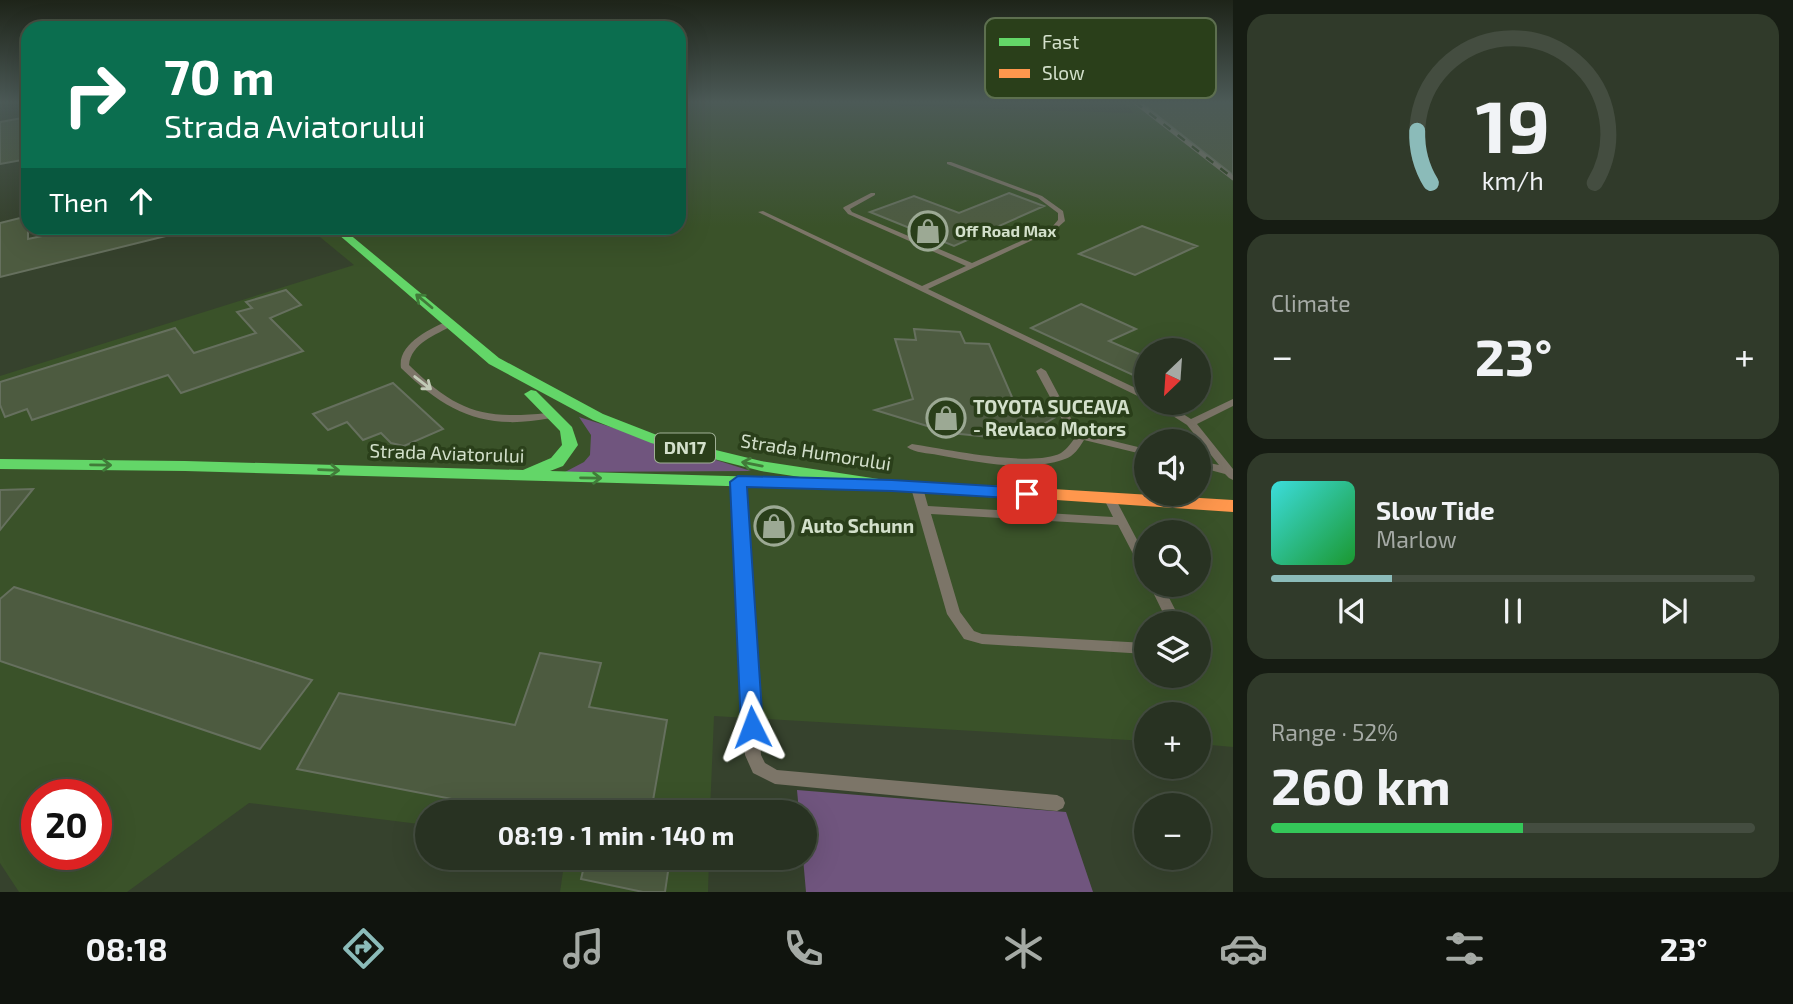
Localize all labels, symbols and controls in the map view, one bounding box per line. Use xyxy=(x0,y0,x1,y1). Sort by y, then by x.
legend xyxy=(985,18,1216,98)
text: Fast xyxy=(1042,30,1079,53)
text: 70 m xyxy=(164,46,275,105)
icon: right xyxy=(49,49,140,140)
text: Slow xyxy=(1042,61,1085,84)
text: 19 xyxy=(1476,80,1550,168)
text: Strada Aviatorului xyxy=(164,106,425,144)
text: km/h xyxy=(1482,165,1544,195)
icon: ahead xyxy=(122,182,160,220)
text: Then xyxy=(49,186,108,217)
shop icon: Off Road Max xyxy=(907,210,949,252)
place label: Off Road Max xyxy=(955,221,1056,240)
text: Climate xyxy=(1271,289,1351,317)
one-way arrow xyxy=(415,294,433,309)
text: 23° xyxy=(1475,324,1552,386)
text: − xyxy=(1271,332,1293,378)
text: + xyxy=(1734,332,1755,378)
north arrow xyxy=(1134,338,1211,415)
map controls xyxy=(1134,338,1211,870)
one-way arrow xyxy=(413,375,431,390)
place label: TOYOTA SUCEAVA - Revlaco Motors xyxy=(973,395,1130,440)
shop icon: TOYOTA SUCEAVA - Revlaco Motors xyxy=(925,397,967,439)
street label: Strada Humorului xyxy=(739,428,893,475)
button: sound xyxy=(1134,429,1211,506)
road number: DN17 xyxy=(655,434,715,462)
street label: Strada Aviatorului xyxy=(369,438,525,467)
one-way arrow xyxy=(741,456,764,470)
one-way arrow xyxy=(89,458,112,472)
one-way arrow xyxy=(317,464,340,477)
pin xyxy=(997,464,1057,524)
one-way arrow xyxy=(579,471,602,485)
icon: arrive xyxy=(1008,475,1046,513)
text: Slow Tide xyxy=(1376,494,1495,525)
shop icon: Auto Schunn xyxy=(753,505,795,547)
place label: Auto Schunn xyxy=(801,514,914,537)
button: search xyxy=(1134,520,1211,597)
text: Marlow xyxy=(1376,525,1457,553)
icon: previous xyxy=(1333,592,1371,630)
icon: pause xyxy=(1494,592,1532,630)
icon: next xyxy=(1655,592,1693,630)
button: layers xyxy=(1134,611,1211,688)
position arrow xyxy=(715,690,789,764)
button: + xyxy=(1134,702,1211,779)
text: Range · 52% xyxy=(1271,718,1398,746)
text: 260 km xyxy=(1271,753,1451,815)
speed limit sign: 20 xyxy=(21,779,112,870)
button: − xyxy=(1134,793,1211,870)
text: 08:19 · 1 min · 140 m xyxy=(498,819,734,850)
icon: directions xyxy=(339,924,388,973)
icon: music xyxy=(559,924,608,973)
icon: phone xyxy=(779,924,828,973)
icon: climate xyxy=(999,924,1048,973)
icon: car xyxy=(1219,924,1268,973)
icon: filters xyxy=(1440,924,1489,973)
text: 08:18 xyxy=(86,929,168,967)
text: 23° xyxy=(1660,929,1707,967)

